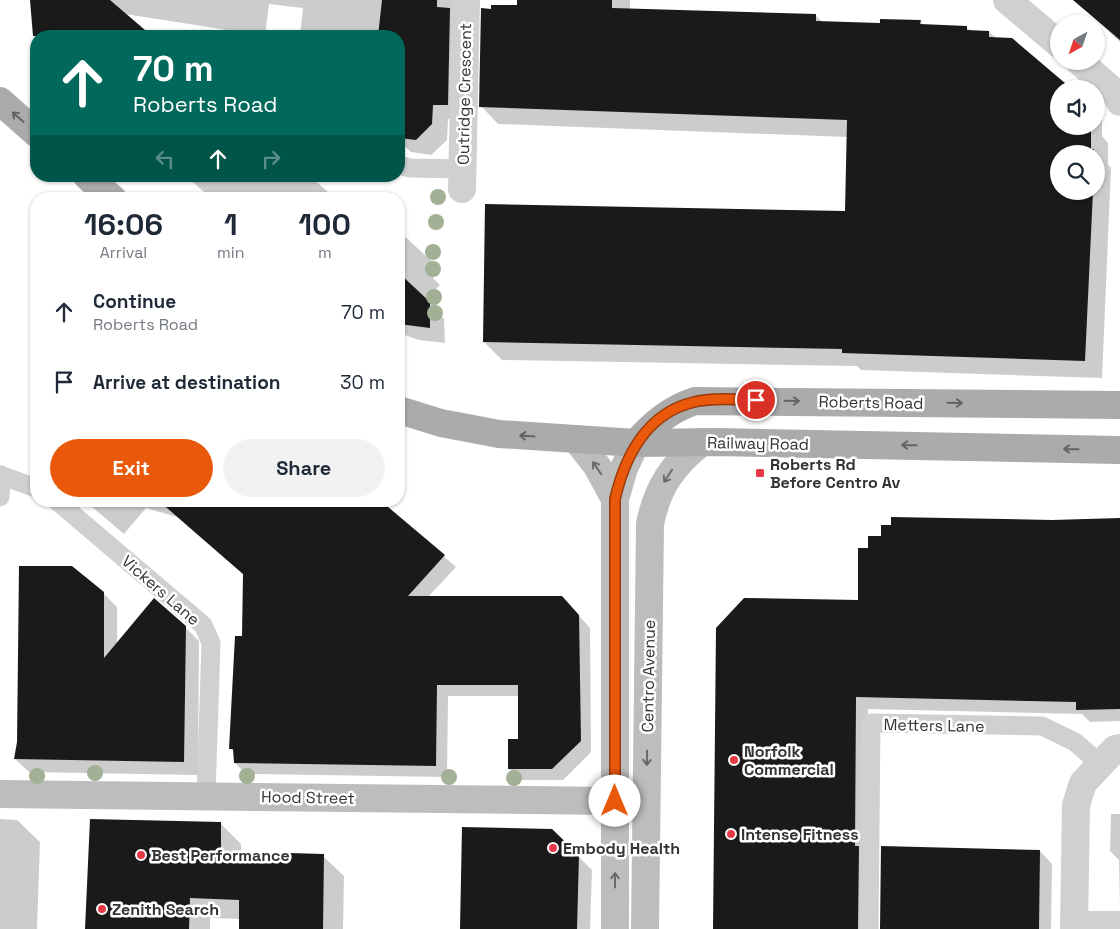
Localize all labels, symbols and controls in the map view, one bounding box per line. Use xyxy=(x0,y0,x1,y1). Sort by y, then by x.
north arrow xyxy=(1050,15,1105,70)
map controls xyxy=(1050,15,1105,200)
street label: Outridge Crescent xyxy=(453,23,476,165)
text: 70 m xyxy=(133,47,214,91)
icon: ahead xyxy=(50,50,115,115)
button: sound xyxy=(1050,80,1105,135)
text: Roberts Road xyxy=(133,90,277,118)
one-way arrow xyxy=(12,112,25,123)
icon: left xyxy=(151,145,179,173)
icon: ahead xyxy=(204,145,232,173)
icon: right xyxy=(257,145,285,173)
button: search xyxy=(1050,145,1105,200)
text: 16:06 xyxy=(84,205,163,244)
text: 1 xyxy=(224,205,238,244)
text: 100 xyxy=(299,205,351,244)
text: Arrival xyxy=(100,242,147,263)
text: min xyxy=(217,242,245,263)
text: m xyxy=(318,242,332,263)
text: Continue xyxy=(93,289,176,314)
icon: ahead xyxy=(50,298,78,326)
text: 70 m xyxy=(341,300,385,325)
text: Roberts Road xyxy=(93,314,198,335)
icon: arrive xyxy=(50,368,78,396)
text: Arrive at destination xyxy=(93,370,281,395)
text: 30 m xyxy=(340,370,385,395)
pin xyxy=(735,379,777,421)
icon: arrive xyxy=(742,386,770,414)
street label: Roberts Road xyxy=(818,391,924,414)
one-way arrow xyxy=(784,396,800,406)
one-way arrow xyxy=(946,398,963,408)
one-way arrow xyxy=(519,431,535,440)
street label: Railway Road xyxy=(707,432,809,455)
button: Exit xyxy=(50,439,213,497)
button: Share xyxy=(223,439,385,497)
one-way arrow xyxy=(901,440,918,450)
one-way arrow xyxy=(1064,444,1080,453)
place label: Roberts Rd Before Centro Av xyxy=(770,454,901,493)
one-way arrow xyxy=(592,461,603,475)
marker: Roberts Rd Before Centro Av xyxy=(754,467,766,479)
one-way arrow xyxy=(663,469,673,483)
street label: Vickers Lane xyxy=(117,551,204,630)
street label: Centro Avenue xyxy=(637,619,660,733)
street label: Metters Lane xyxy=(883,714,985,737)
place label: Norfolk Commercial xyxy=(744,741,834,780)
one-way arrow xyxy=(642,749,652,765)
marker: Norfolk Commercial xyxy=(728,754,740,766)
position arrow xyxy=(588,774,640,826)
street label: Hood Street xyxy=(261,786,355,809)
place label: Intense Fitness xyxy=(741,824,859,845)
marker: Intense Fitness xyxy=(725,828,737,840)
place label: Embody Health xyxy=(563,838,680,859)
marker: Embody Health xyxy=(547,842,559,854)
place label: Best Performance xyxy=(151,845,290,866)
marker: Best Performance xyxy=(135,849,147,861)
one-way arrow xyxy=(610,873,620,889)
place label: Zenith Search xyxy=(112,899,219,920)
marker: Zenith Search xyxy=(96,903,108,915)

